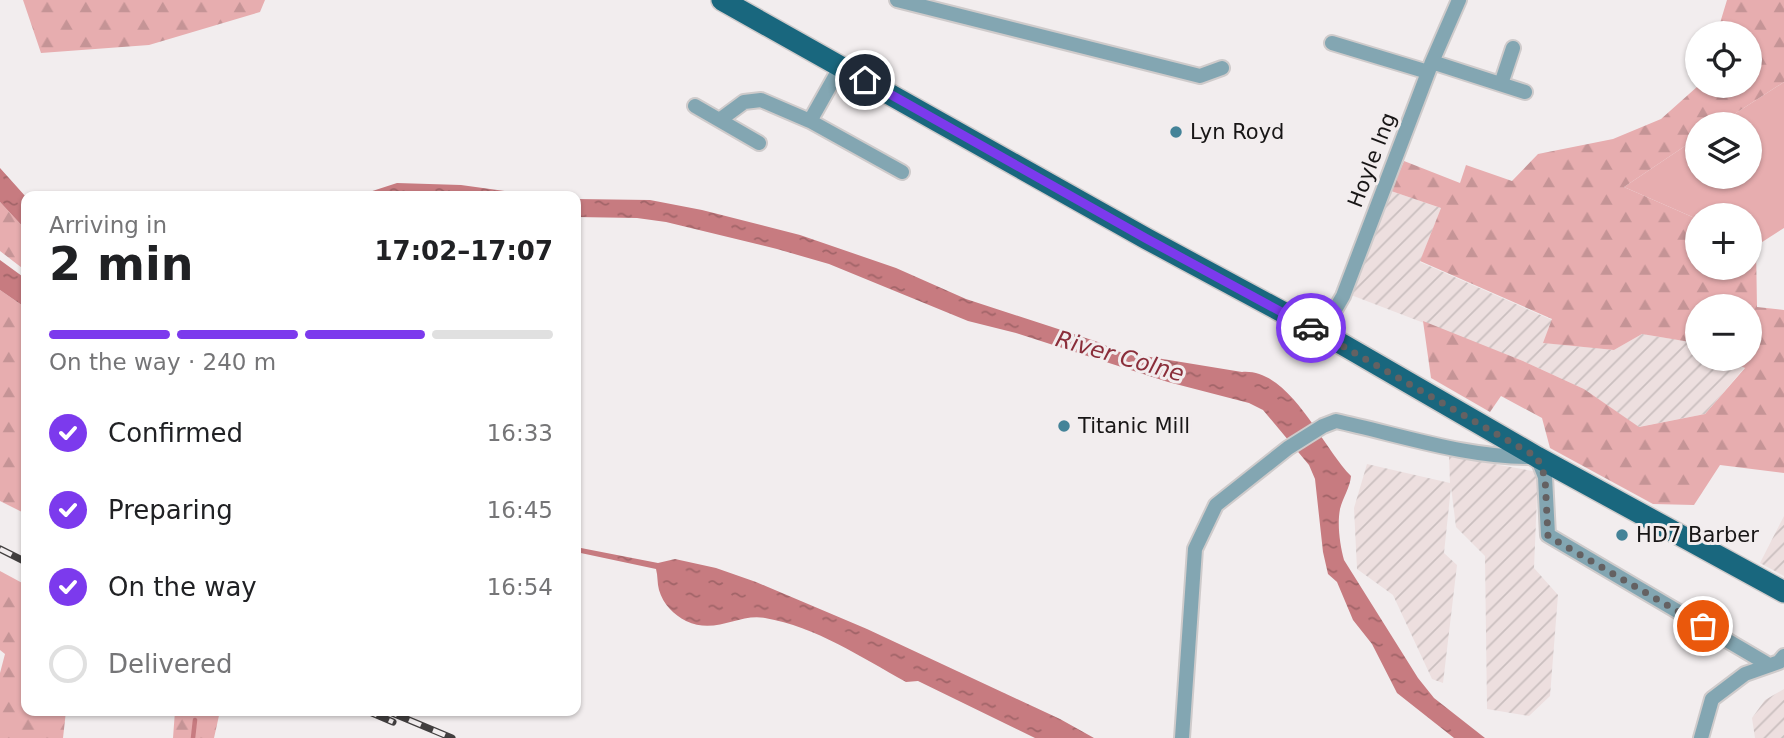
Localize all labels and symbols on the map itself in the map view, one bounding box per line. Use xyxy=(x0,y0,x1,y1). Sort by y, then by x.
pin xyxy=(835,50,895,110)
street label: Hoyle Ing xyxy=(1343,109,1401,211)
place label: Lyn Royd xyxy=(1190,120,1284,144)
marker: Lyn Royd xyxy=(1168,124,1184,140)
courier xyxy=(1276,293,1346,363)
water label: River Colne xyxy=(1053,325,1187,387)
place label: Titanic Mill xyxy=(1077,414,1190,438)
marker: Titanic Mill xyxy=(1056,418,1072,434)
place label: HD7 Barber xyxy=(1636,523,1759,547)
marker: HD7 Barber xyxy=(1614,527,1630,543)
pin xyxy=(1673,596,1733,656)

